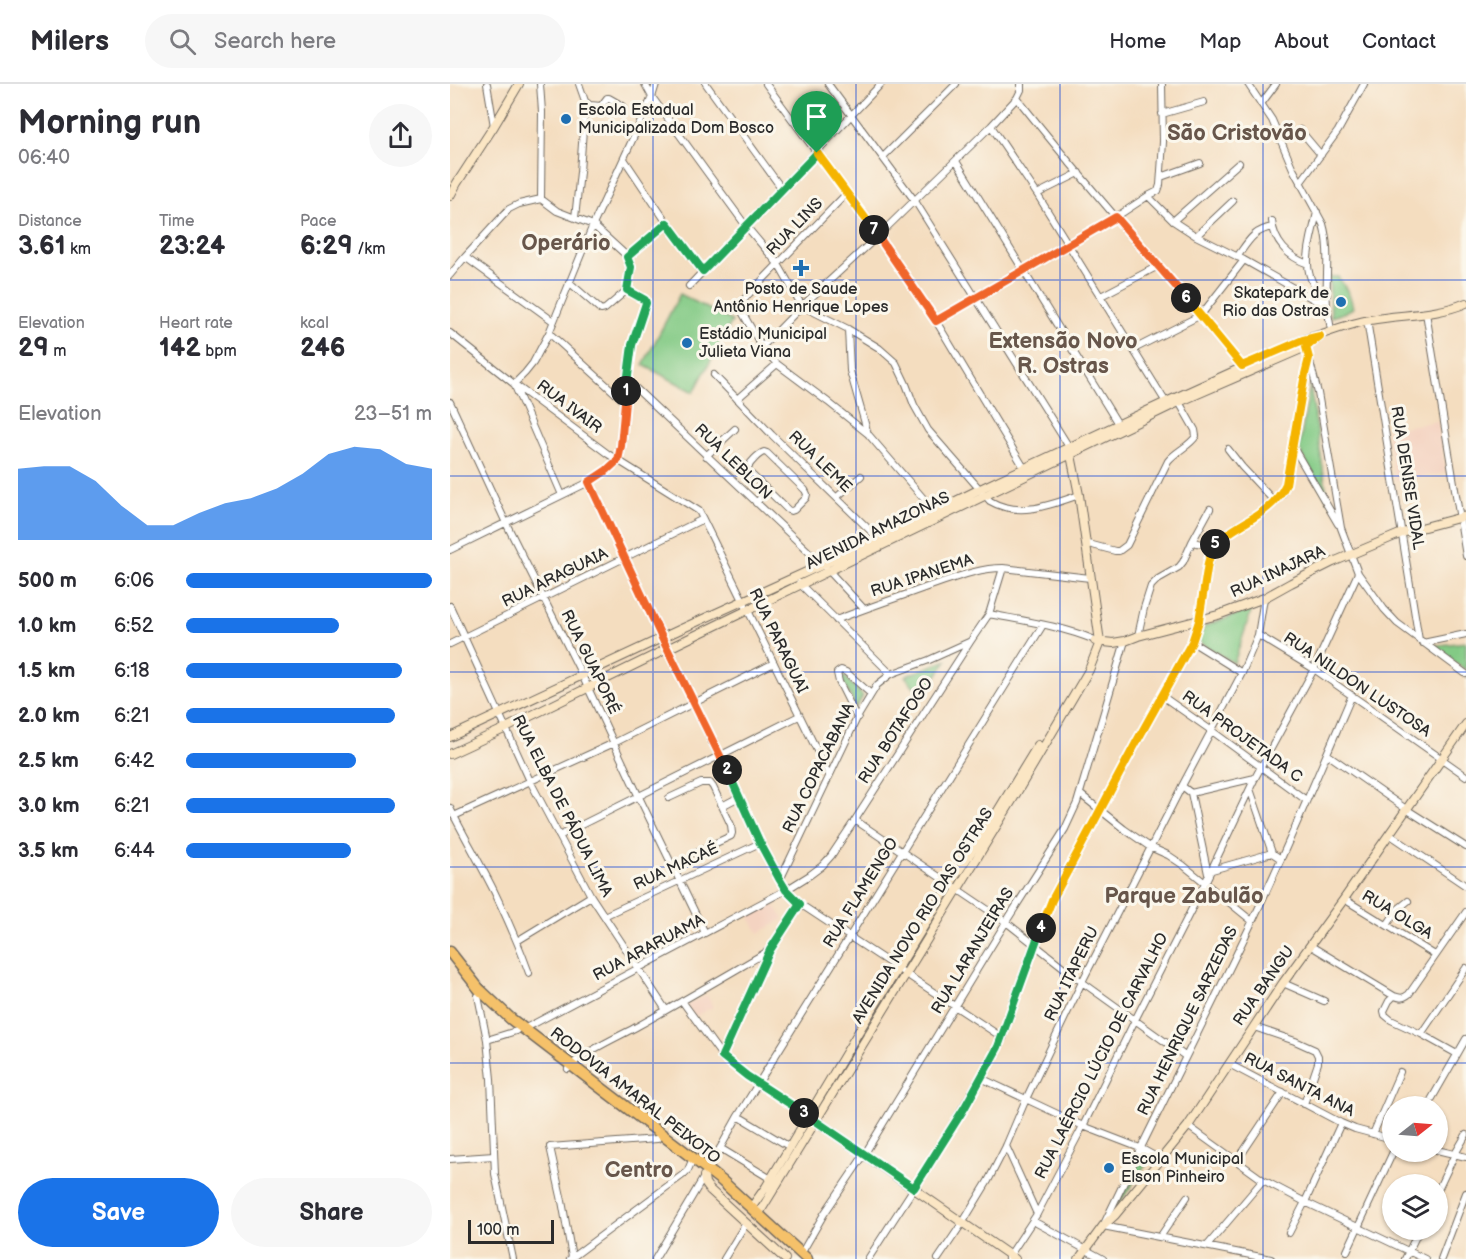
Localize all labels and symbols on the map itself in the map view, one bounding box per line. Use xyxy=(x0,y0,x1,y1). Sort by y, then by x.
pin xyxy=(791,91,842,153)
place label: Escola Estadual Municipalizada Dom Bosco xyxy=(578,101,774,138)
marker: Escola Estadual Municipalizada Dom Bosco xyxy=(559,112,573,126)
district label: São Cristovão xyxy=(1167,120,1307,147)
street label: RUA LINS xyxy=(763,194,827,260)
pin: 7 xyxy=(859,215,889,245)
district label: Operário xyxy=(522,230,610,257)
marker: Posto de Saude Antônio Henrique Lopes xyxy=(792,259,810,277)
place label: Posto de Saude Antônio Henrique Lopes xyxy=(714,280,888,317)
pin: 6 xyxy=(1171,283,1201,313)
place label: Skatepark de Rio das Ostras xyxy=(1223,284,1330,321)
marker: Skatepark de Rio das Ostras xyxy=(1334,295,1348,309)
place label: Estádio Municipal Julieta Viana xyxy=(699,325,827,362)
district label: Extensão Novo R. Ostras xyxy=(988,328,1138,380)
marker: Estádio Municipal Julieta Viana xyxy=(680,336,694,350)
street label: RUA IVAIR xyxy=(533,376,605,438)
pin: 1 xyxy=(611,376,641,406)
street label: RUA DENISE VIDAL xyxy=(1386,405,1428,552)
street label: RUA LEBLON xyxy=(690,420,776,504)
street label: RUA LEME xyxy=(784,427,856,497)
street label: AVENIDA AMAZONAS xyxy=(803,488,953,574)
pin: 5 xyxy=(1200,529,1230,559)
street label: RUA INAJARA xyxy=(1228,542,1328,602)
street label: RUA ARAGUAIA xyxy=(499,544,611,612)
street label: RUA IPANEMA xyxy=(868,550,976,602)
street label: RUA PARAGUAI xyxy=(744,585,812,697)
street label: RUA GUAPORÉ xyxy=(557,606,625,717)
street label: RUA NILDON LUSTOSA xyxy=(1280,629,1434,742)
street label: RUA BOTAFOGO xyxy=(855,674,937,788)
street label: RUA PROJETADA C xyxy=(1178,687,1306,787)
street label: RUA COPACABANA xyxy=(779,700,859,836)
street label: RUA ELBA DE PÁDUA LIMA xyxy=(508,711,618,900)
pin: 2 xyxy=(712,755,742,785)
street label: AVENIDA NOVO RIO DAS OSTRAS xyxy=(849,805,997,1027)
street label: RUA FLAMENGO xyxy=(820,835,902,951)
street label: RUA MACAÉ xyxy=(630,837,721,895)
district label: Parque Zabulão xyxy=(1105,883,1263,910)
street label: RUA LARANJEIRAS xyxy=(928,884,1018,1018)
street label: RUA OLGA xyxy=(1358,886,1436,944)
street label: RUA ARARUAMA xyxy=(590,910,708,985)
pin: 4 xyxy=(1026,913,1056,943)
street label: RUA ITAPERU xyxy=(1041,923,1103,1025)
street label: RUA HENRIQUE SARZEDAS xyxy=(1134,923,1242,1119)
street label: RUA LAÉRCIO LÚCIO DE CARVALHO xyxy=(1030,929,1173,1182)
street label: RUA BANGU xyxy=(1229,942,1299,1030)
street label: RODOVIA AMARAL PEIXOTO xyxy=(546,1024,724,1168)
street label: RUA SANTA ANA xyxy=(1241,1049,1358,1121)
north arrow xyxy=(1382,1096,1448,1162)
pin: 3 xyxy=(789,1098,819,1128)
place label: Escola Municipal Elson Pinheiro xyxy=(1121,1150,1244,1187)
district label: Centro xyxy=(605,1157,673,1184)
marker: Escola Municipal Elson Pinheiro xyxy=(1102,1161,1116,1175)
scale bar xyxy=(468,1217,554,1244)

